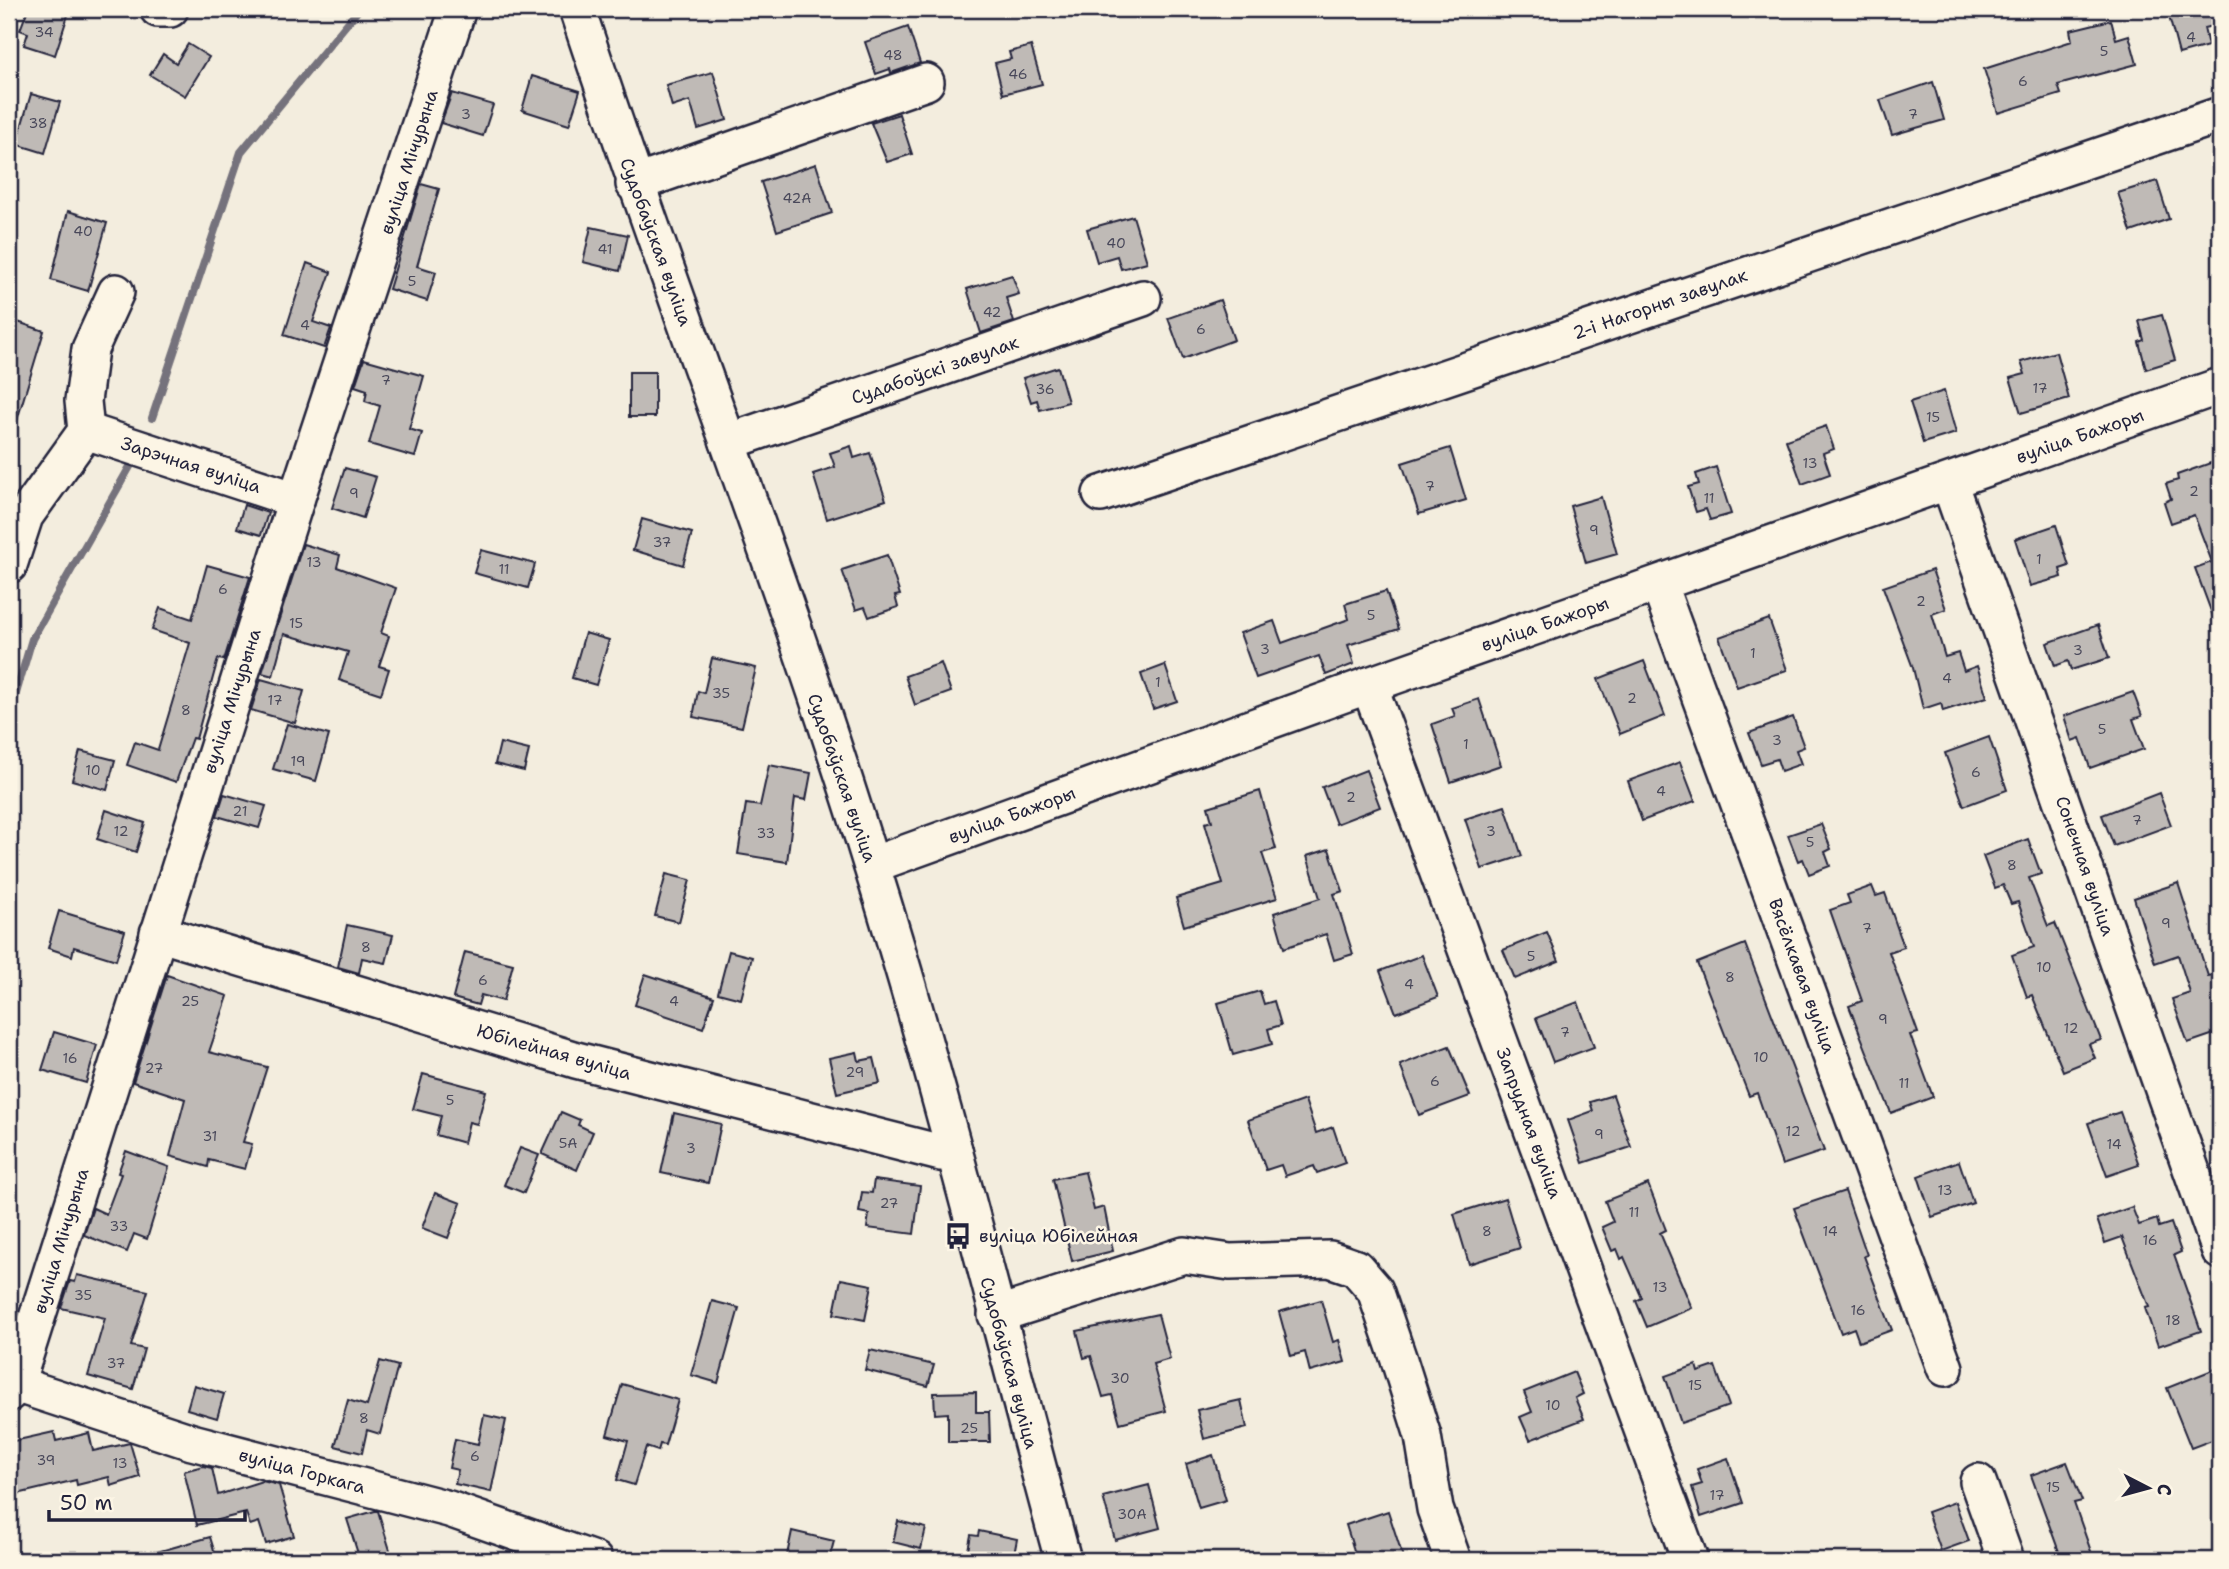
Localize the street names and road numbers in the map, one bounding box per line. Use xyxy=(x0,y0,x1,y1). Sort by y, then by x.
street label: вуліца Мічурына xyxy=(374,87,444,237)
street label: Судобаўская вуліца xyxy=(614,155,698,329)
street label: 2-і Нагорны завулак xyxy=(1570,263,1751,345)
street label: Судабоўскі завулак xyxy=(848,330,1022,410)
street label: вуліца Бажоры xyxy=(2013,403,2147,469)
street label: Зарэчная вуліца xyxy=(118,431,264,499)
street label: вуліца Бажоры xyxy=(1478,591,1612,657)
street label: вуліца Мічурына xyxy=(197,626,267,776)
street label: Судобаўская вуліца xyxy=(802,690,882,866)
street label: вуліца Бажоры xyxy=(945,781,1079,849)
street label: Сонечная вуліца xyxy=(2050,793,2120,939)
street label: Вясёлкавая вуліца xyxy=(1763,895,1841,1057)
street label: Юбілейная вуліца xyxy=(474,1018,634,1086)
street label: Запрудная вуліца xyxy=(1491,1044,1567,1202)
street label: вуліца Мічурына xyxy=(27,1165,95,1317)
street label: Судобаўская вуліца xyxy=(974,1274,1044,1452)
street label: вуліца Горкага xyxy=(236,1443,368,1499)

